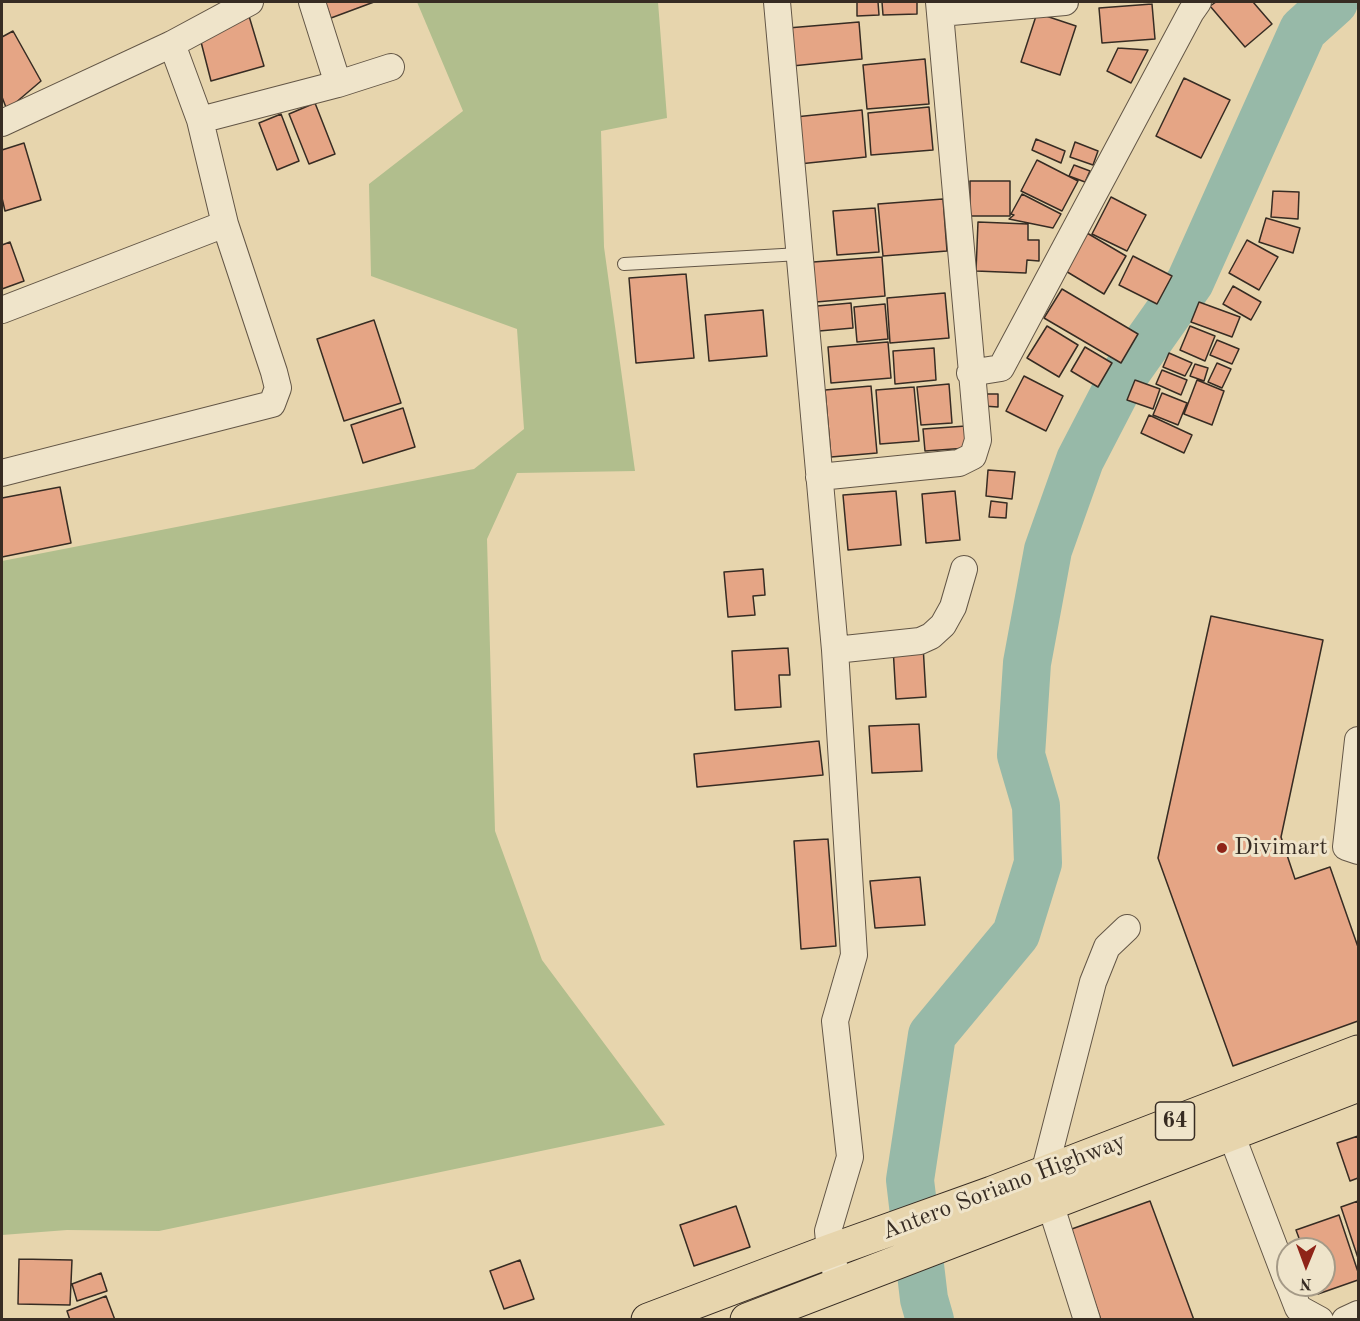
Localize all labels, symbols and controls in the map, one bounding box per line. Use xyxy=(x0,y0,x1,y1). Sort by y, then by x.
place label: Divimart xyxy=(1234,834,1328,862)
marker: Divimart xyxy=(1215,841,1229,855)
road number: 64 xyxy=(1156,1102,1194,1140)
street label: Antero Soriano Highway xyxy=(878,1127,1130,1247)
north arrow xyxy=(1276,1237,1336,1297)
text: N xyxy=(1299,1275,1312,1291)

